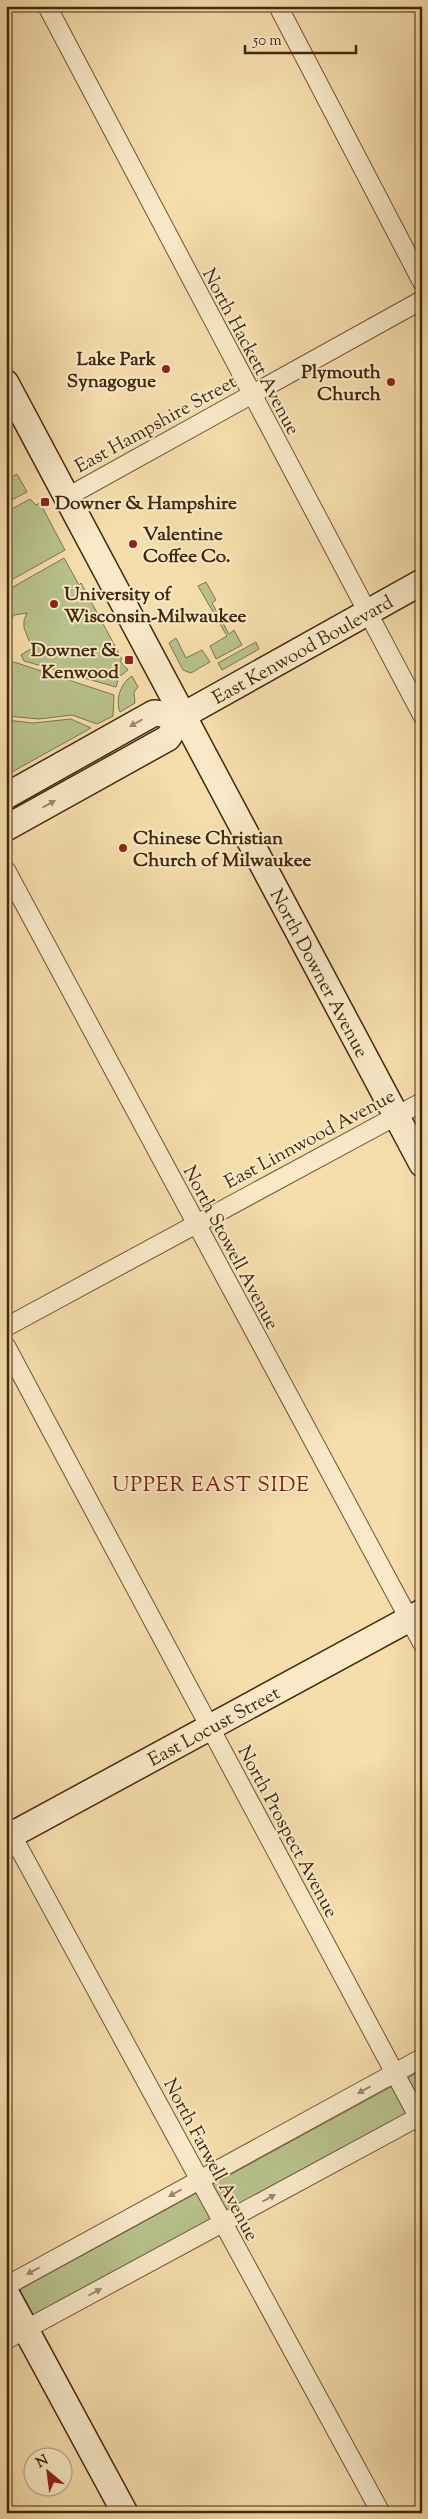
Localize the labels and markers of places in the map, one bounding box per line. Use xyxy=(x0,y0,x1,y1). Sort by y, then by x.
place label: Lake Park Synagogue xyxy=(67,347,157,396)
place label: Plymouth Church xyxy=(301,360,382,409)
marker: Lake Park Synagogue xyxy=(160,363,172,375)
marker: Plymouth Church xyxy=(385,376,397,388)
place label: Downer & Hampshire xyxy=(55,491,237,518)
marker: Downer & Hampshire xyxy=(39,496,51,508)
place label: Valentine Coffee Co. xyxy=(143,522,231,571)
marker: Valentine Coffee Co. xyxy=(127,538,139,550)
place label: University of Wisconsin-Milwaukee xyxy=(64,582,247,631)
marker: University of Wisconsin-Milwaukee xyxy=(48,598,60,610)
place label: Downer & Kenwood xyxy=(31,638,120,687)
marker: Downer & Kenwood xyxy=(123,654,135,666)
place label: Chinese Christian Church of Milwaukee xyxy=(133,826,312,875)
marker: Chinese Christian Church of Milwaukee xyxy=(117,842,129,854)

